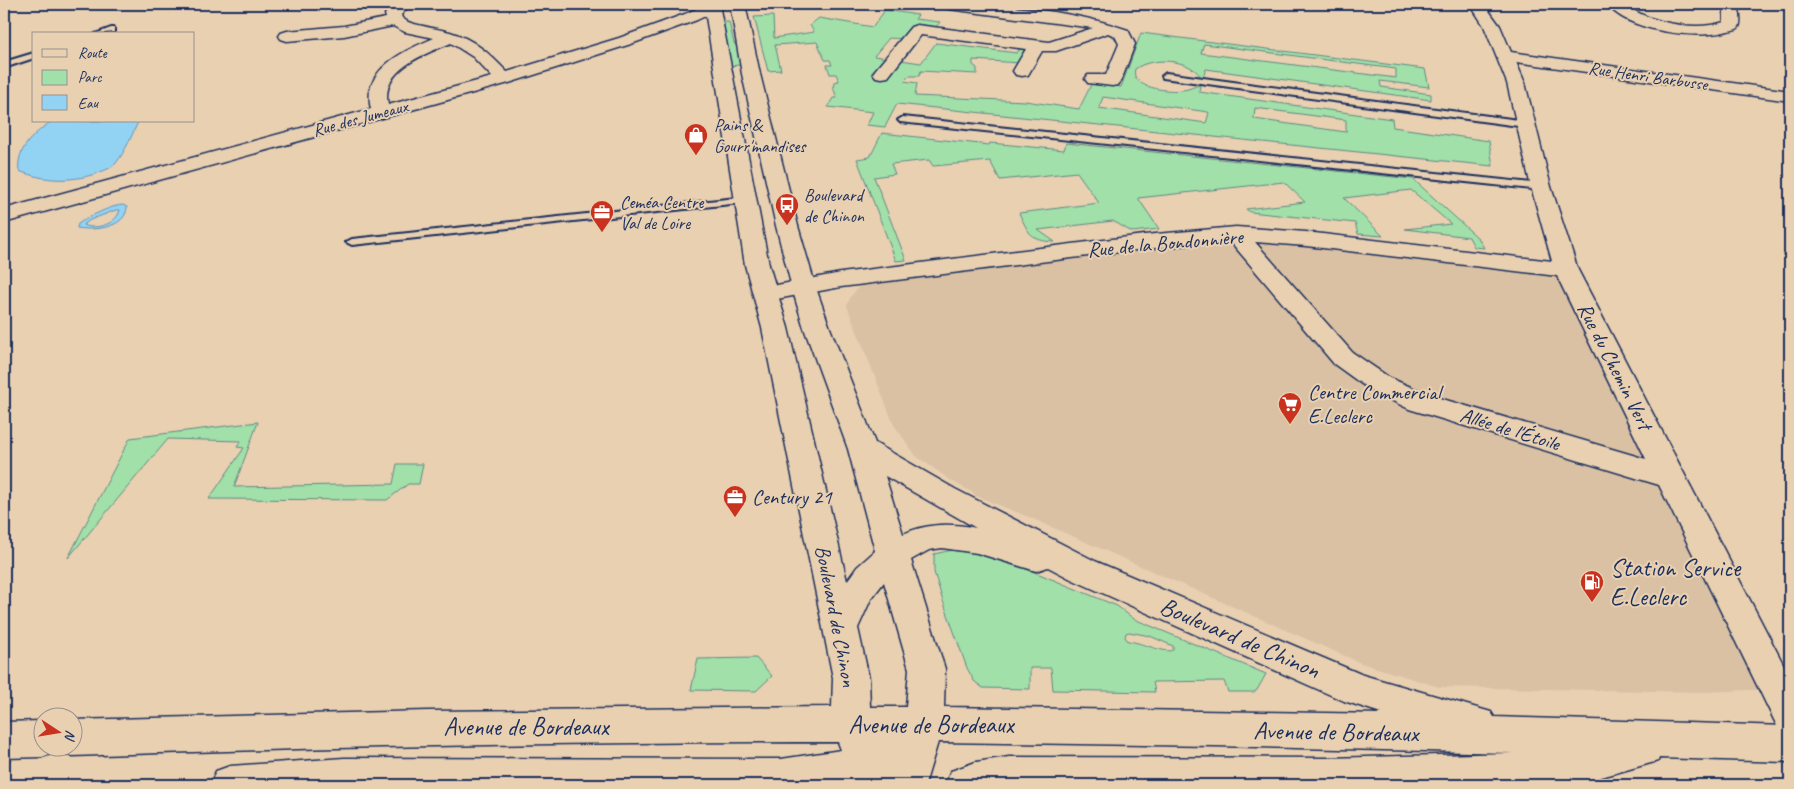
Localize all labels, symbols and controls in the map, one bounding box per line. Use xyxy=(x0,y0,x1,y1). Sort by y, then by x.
legend xyxy=(32,32,195,122)
text: Route xyxy=(78,44,108,63)
street label: Rue Henri Barbusse xyxy=(1587,57,1710,95)
text: Parc xyxy=(78,68,102,87)
text: Eau xyxy=(78,94,99,113)
street label: Rue des Jumeaux xyxy=(310,94,412,141)
place label: Pains & Gourr'mandises xyxy=(714,114,807,157)
shop icon: Pains & Gourr'mandises xyxy=(683,122,709,156)
place label: Boulevard de Chinon xyxy=(804,184,866,227)
place label: Ceméa Centre Val de Loire xyxy=(620,191,704,234)
bus stop icon: Boulevard de Chinon xyxy=(774,192,800,226)
office icon: Ceméa Centre Val de Loire xyxy=(589,199,615,233)
street label: Rue de la Bondonnière xyxy=(1086,223,1246,263)
street label: Rue du Chemin Vert xyxy=(1572,298,1659,437)
place label: Centre Commercial E.Leclerc xyxy=(1308,379,1444,429)
supermarket icon: Centre Commercial E.Leclerc xyxy=(1277,391,1303,425)
street label: Allée de l'Étoile xyxy=(1457,402,1564,457)
office icon: Century 21 xyxy=(722,484,748,518)
place label: Century 21 xyxy=(752,484,833,510)
street label: Boulevard de Chinon xyxy=(810,543,863,689)
place label: Station Service E.Leclerc xyxy=(1610,552,1742,613)
fuel station icon: Station Service E.Leclerc xyxy=(1579,569,1605,603)
street label: Boulevard de Chinon xyxy=(1155,590,1325,686)
north arrow xyxy=(32,706,82,756)
street label: Avenue de Bordeaux xyxy=(848,709,1016,741)
street label: Avenue de Bordeaux xyxy=(443,711,611,743)
street label: Avenue de Bordeaux xyxy=(1253,715,1421,749)
text: N xyxy=(61,729,79,743)

